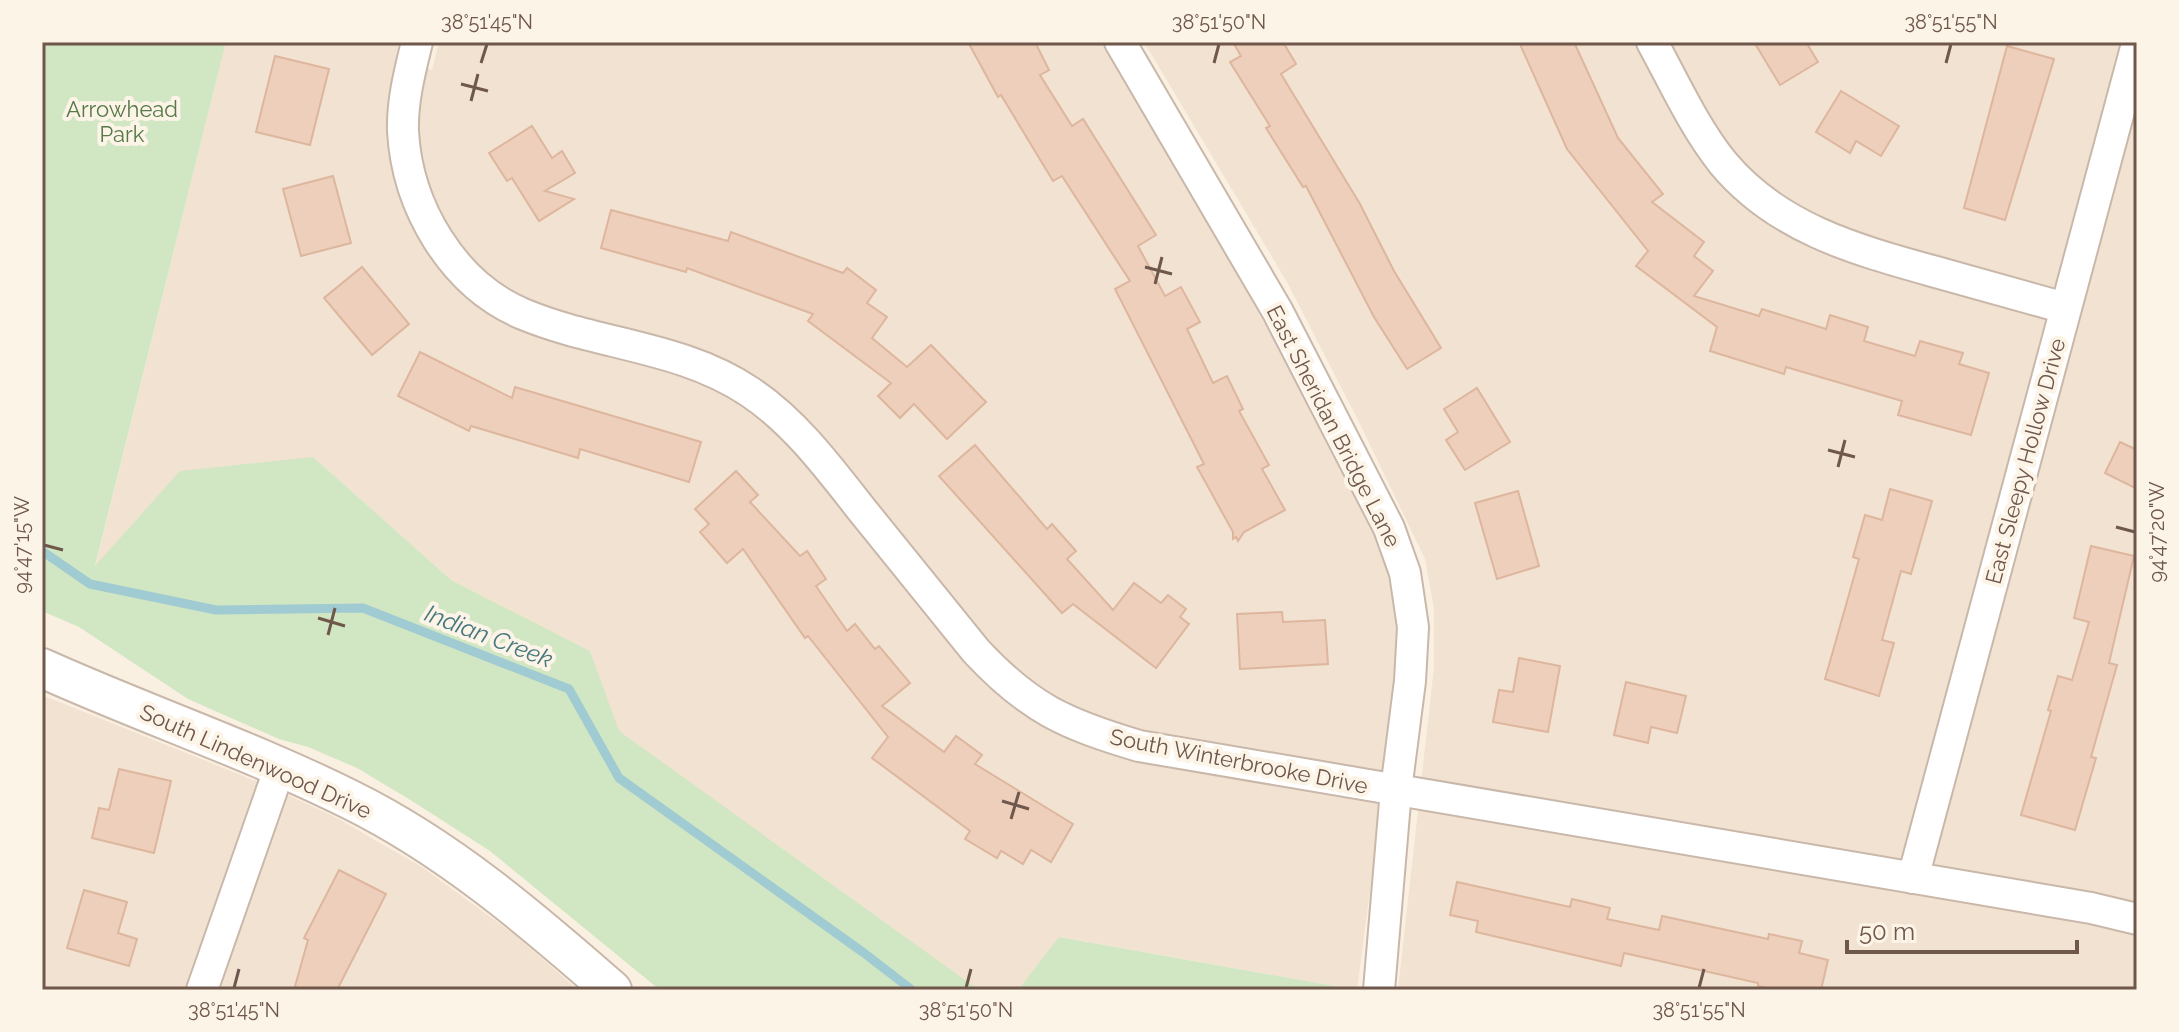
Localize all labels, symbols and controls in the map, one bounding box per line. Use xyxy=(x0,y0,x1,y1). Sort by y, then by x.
text: 38°51'45"N xyxy=(441,10,533,34)
text: 38°51'50"N xyxy=(1172,10,1266,34)
text: 38°51'55"N xyxy=(1904,10,1998,34)
park label: Arrowhead Park xyxy=(66,96,178,147)
street label: East Sheridan Bridge Lane xyxy=(1262,301,1406,551)
street label: East Sleepy Hollow Drive xyxy=(1980,335,2070,587)
text: 94°47'20"W xyxy=(2145,482,2169,582)
text: 94°47'15"W xyxy=(10,496,34,594)
water label: Indian Creek xyxy=(421,598,557,674)
street label: South Lindenwood Drive xyxy=(136,698,376,824)
street label: South Winterbrooke Drive xyxy=(1108,723,1370,799)
scale bar xyxy=(1847,904,2077,954)
text: 50 m xyxy=(1859,917,1915,946)
text: 38°51'45"N xyxy=(188,998,280,1022)
text: 38°51'50"N xyxy=(919,998,1013,1022)
text: 38°51'55"N xyxy=(1652,998,1746,1022)

